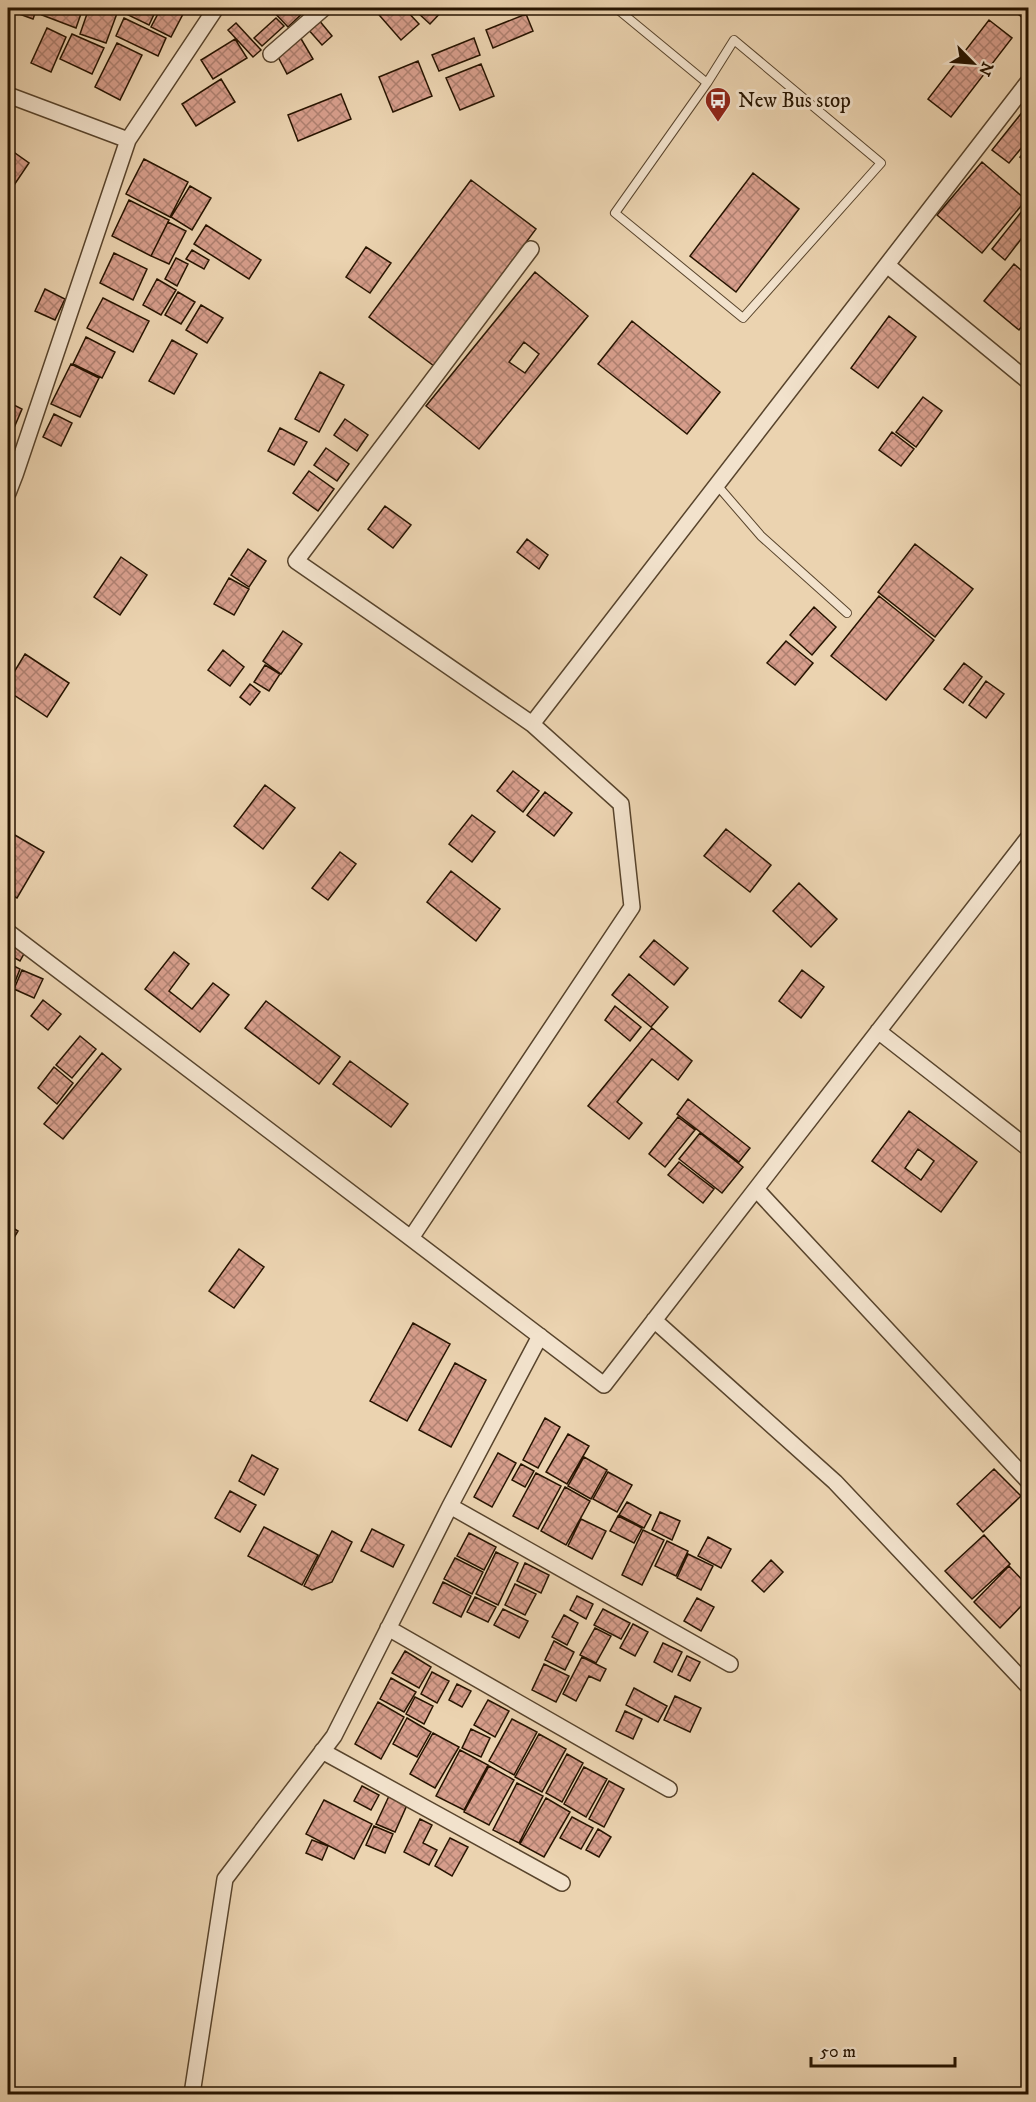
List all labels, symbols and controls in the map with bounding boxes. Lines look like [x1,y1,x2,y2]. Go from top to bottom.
north arrow [943,33,1003,93]
text: N [974,59,998,79]
bus stop icon: New Bus stop [703,85,733,123]
place label: New Bus stop [738,88,851,114]
scale bar [811,2030,955,2068]
text: 50 m [820,2041,856,2063]

